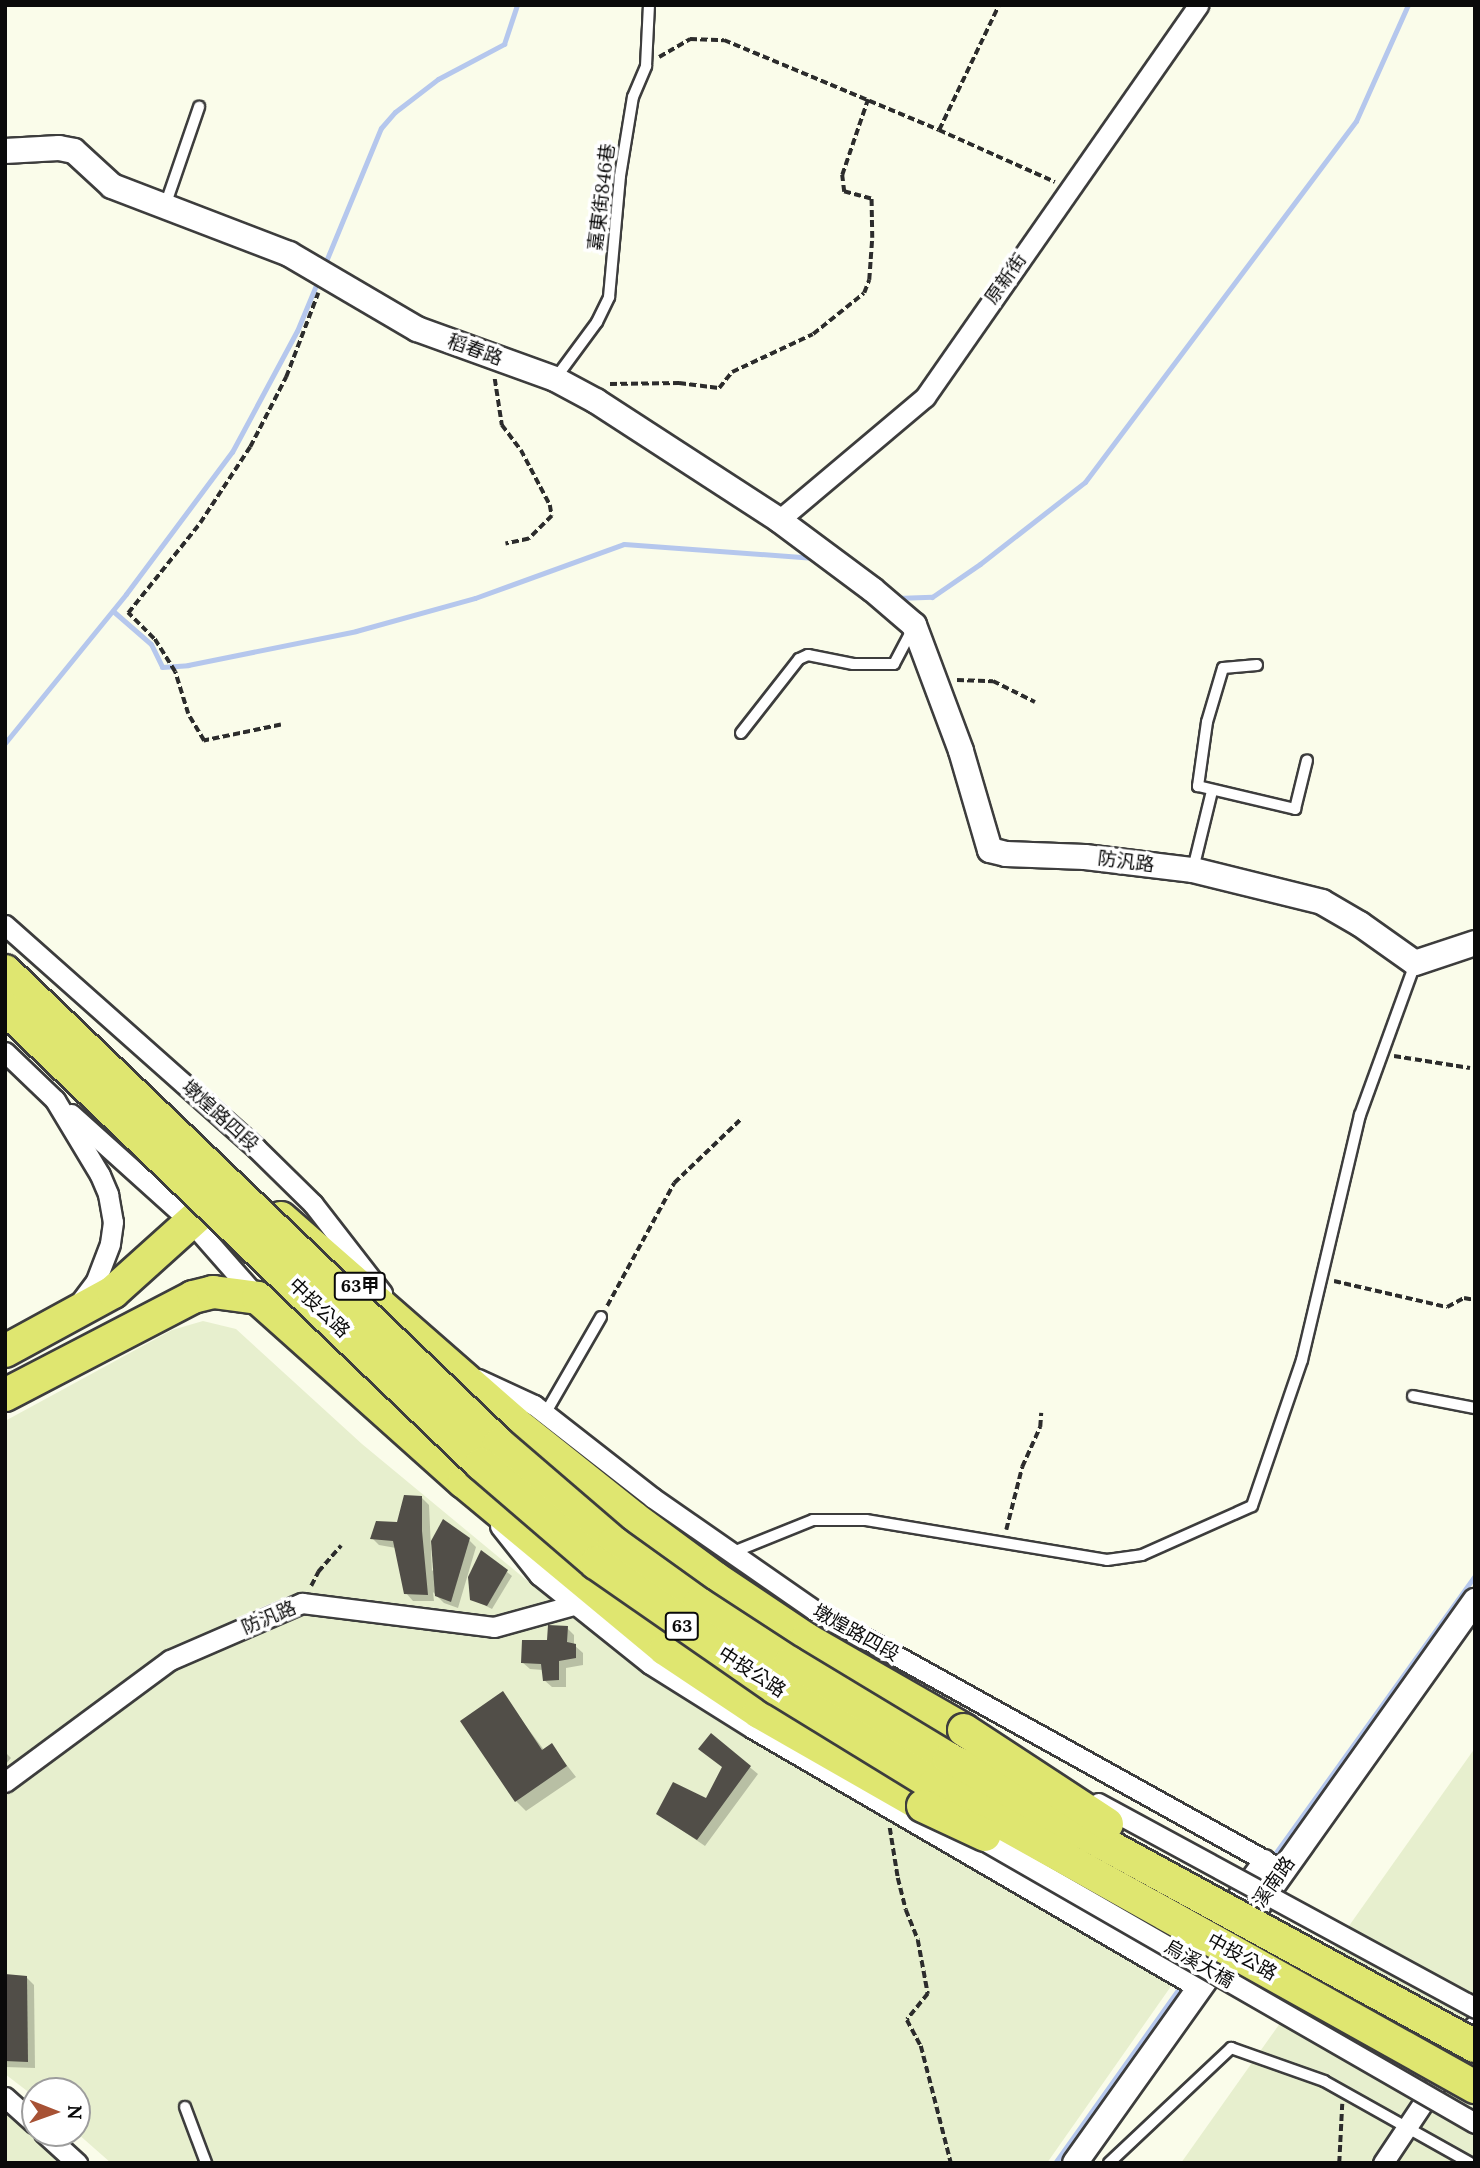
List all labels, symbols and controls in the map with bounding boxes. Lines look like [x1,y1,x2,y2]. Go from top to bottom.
street label: 嘉東街846巷 [584,142,620,252]
street label: 原新街 [980,249,1032,309]
street label: 稻春路 [444,330,506,370]
street label: 防汎路 [1096,847,1156,877]
street label: 墩煌路四段 [177,1076,263,1156]
road number: 63甲 [334,1272,386,1301]
street label: 中投公路 [284,1273,354,1343]
street label: 防汎路 [238,1596,300,1640]
street label: 墩煌路四段 [809,1600,903,1666]
road number: 63 [664,1611,700,1640]
street label: 中投公路 [714,1642,790,1702]
street label: 溪南路 [1248,1852,1300,1912]
street label: 中投公路 [1203,1929,1281,1985]
street label: 烏溪大橋 [1160,1935,1238,1993]
north arrow [21,2077,91,2147]
text: N [63,2105,87,2120]

